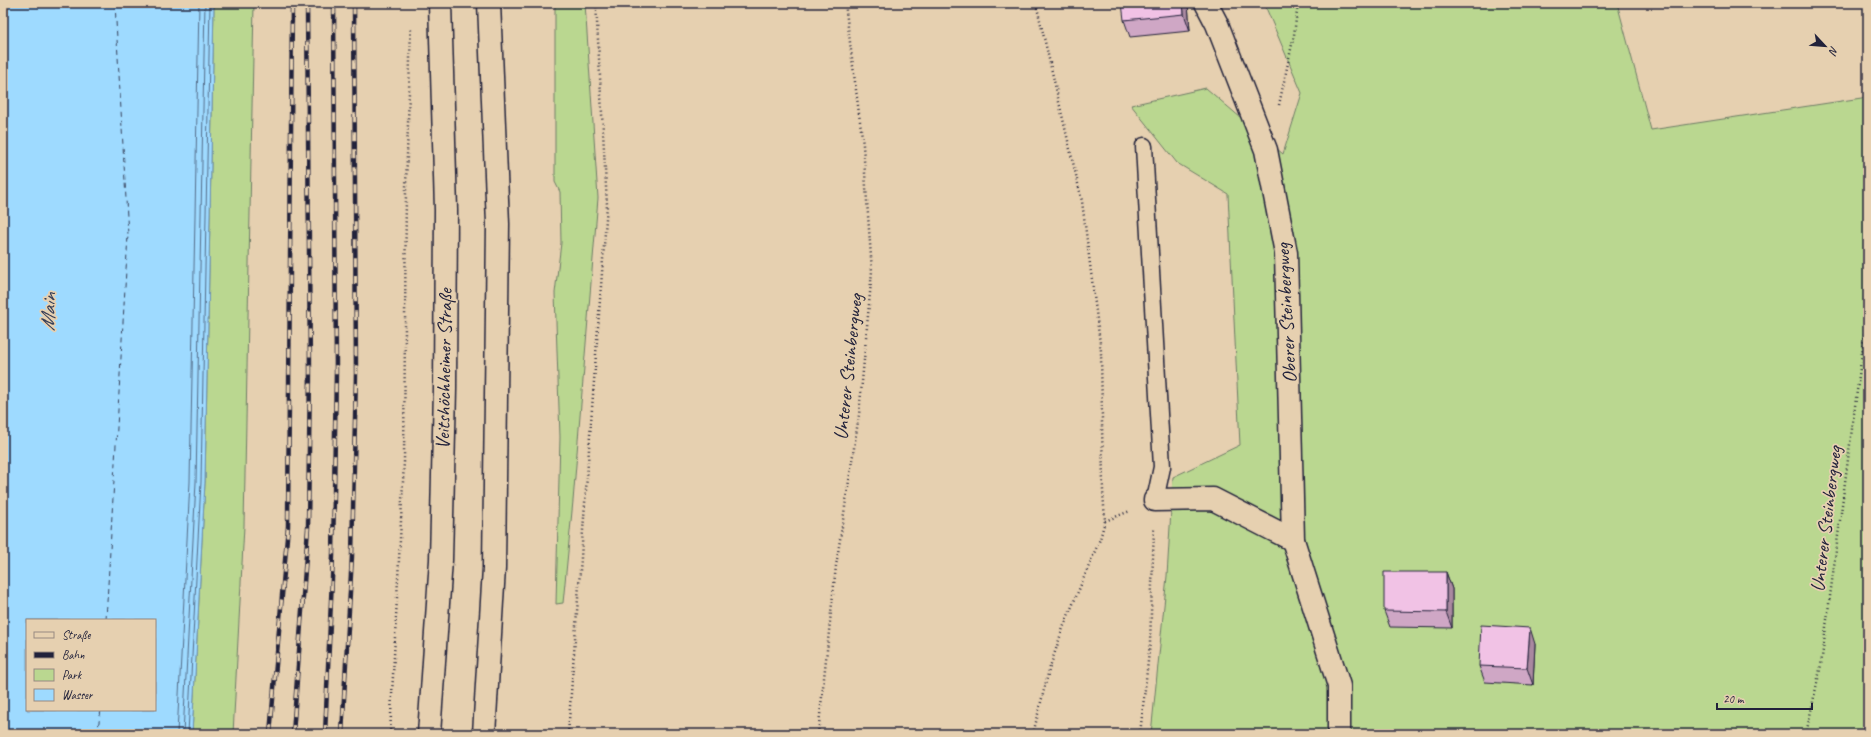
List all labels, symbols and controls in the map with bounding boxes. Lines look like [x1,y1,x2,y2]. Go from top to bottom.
north arrow [1805,26,1845,66]
text: N [1825,44,1842,58]
street label: Oberer Steinbergweg [1270,241,1302,384]
street label: Veitshöchheimer Straße [430,287,458,450]
water label: Main [34,291,62,331]
street label: Unterer Steinbergweg [828,291,868,441]
street label: Unterer Steinbergweg [1805,443,1848,593]
legend [26,619,156,711]
text: Straße [62,627,91,643]
text: Bahn [62,647,85,663]
text: Park [62,667,83,683]
scale bar [1717,685,1812,711]
text: Wasser [62,687,94,703]
text: 20 m [1723,691,1745,707]

